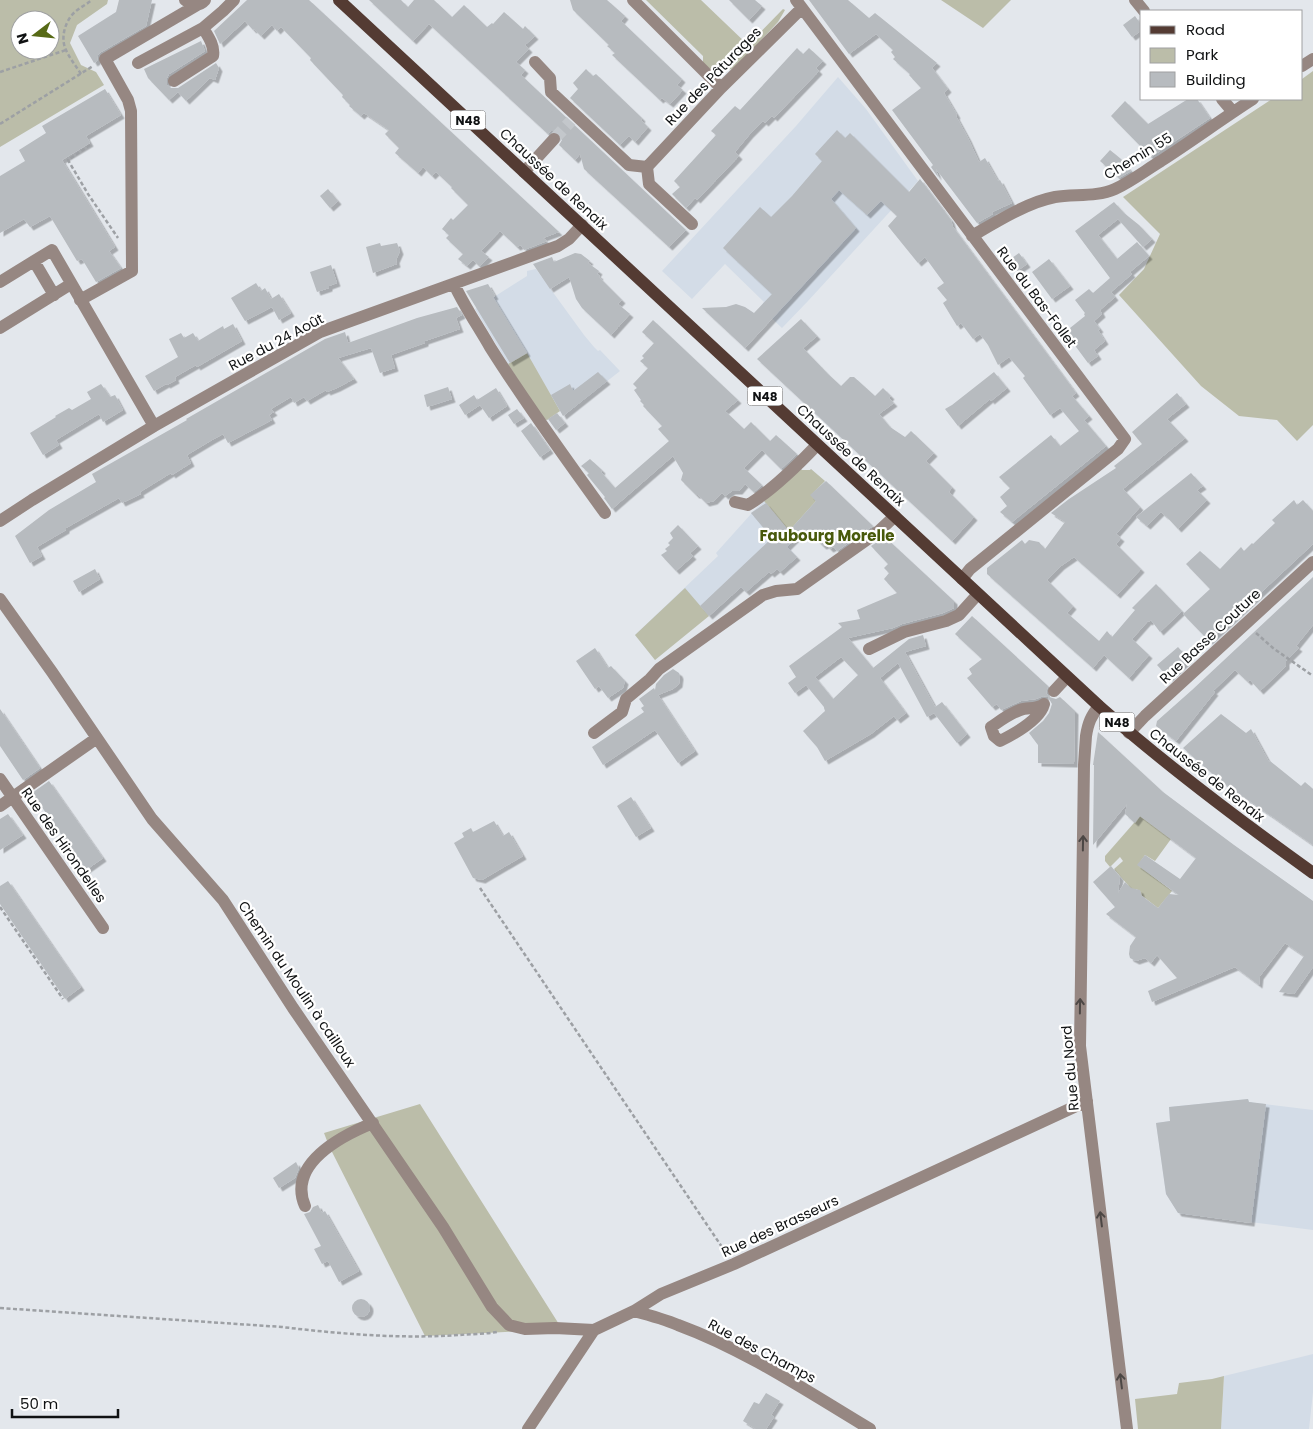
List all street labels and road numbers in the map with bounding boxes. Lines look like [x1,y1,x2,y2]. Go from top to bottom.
street label: Rue des Pâturages [660,22,766,130]
road number: N48 [450,110,486,130]
street label: Chaussée de Renaix [495,123,613,235]
street label: Chemin 55 [1100,128,1176,184]
street label: Rue du Bas-Follet [992,242,1082,352]
street label: Rue du 24 Août [225,308,327,376]
road number: N48 [748,386,782,406]
street label: Chaussée de Renaix [792,399,910,511]
street label: Rue Basse Couture [1155,584,1265,688]
road number: N48 [1100,712,1134,732]
street label: Chaussée de Renaix [1145,724,1269,827]
street label: Rue des Hirondelles [17,783,111,907]
street label: Chemin du Moulin à cailloux [234,897,360,1071]
street label: Rue du Nord [1056,1025,1084,1111]
street label: Rue des Brasseurs [718,1190,842,1262]
street label: Rue des Champs [705,1314,819,1388]

